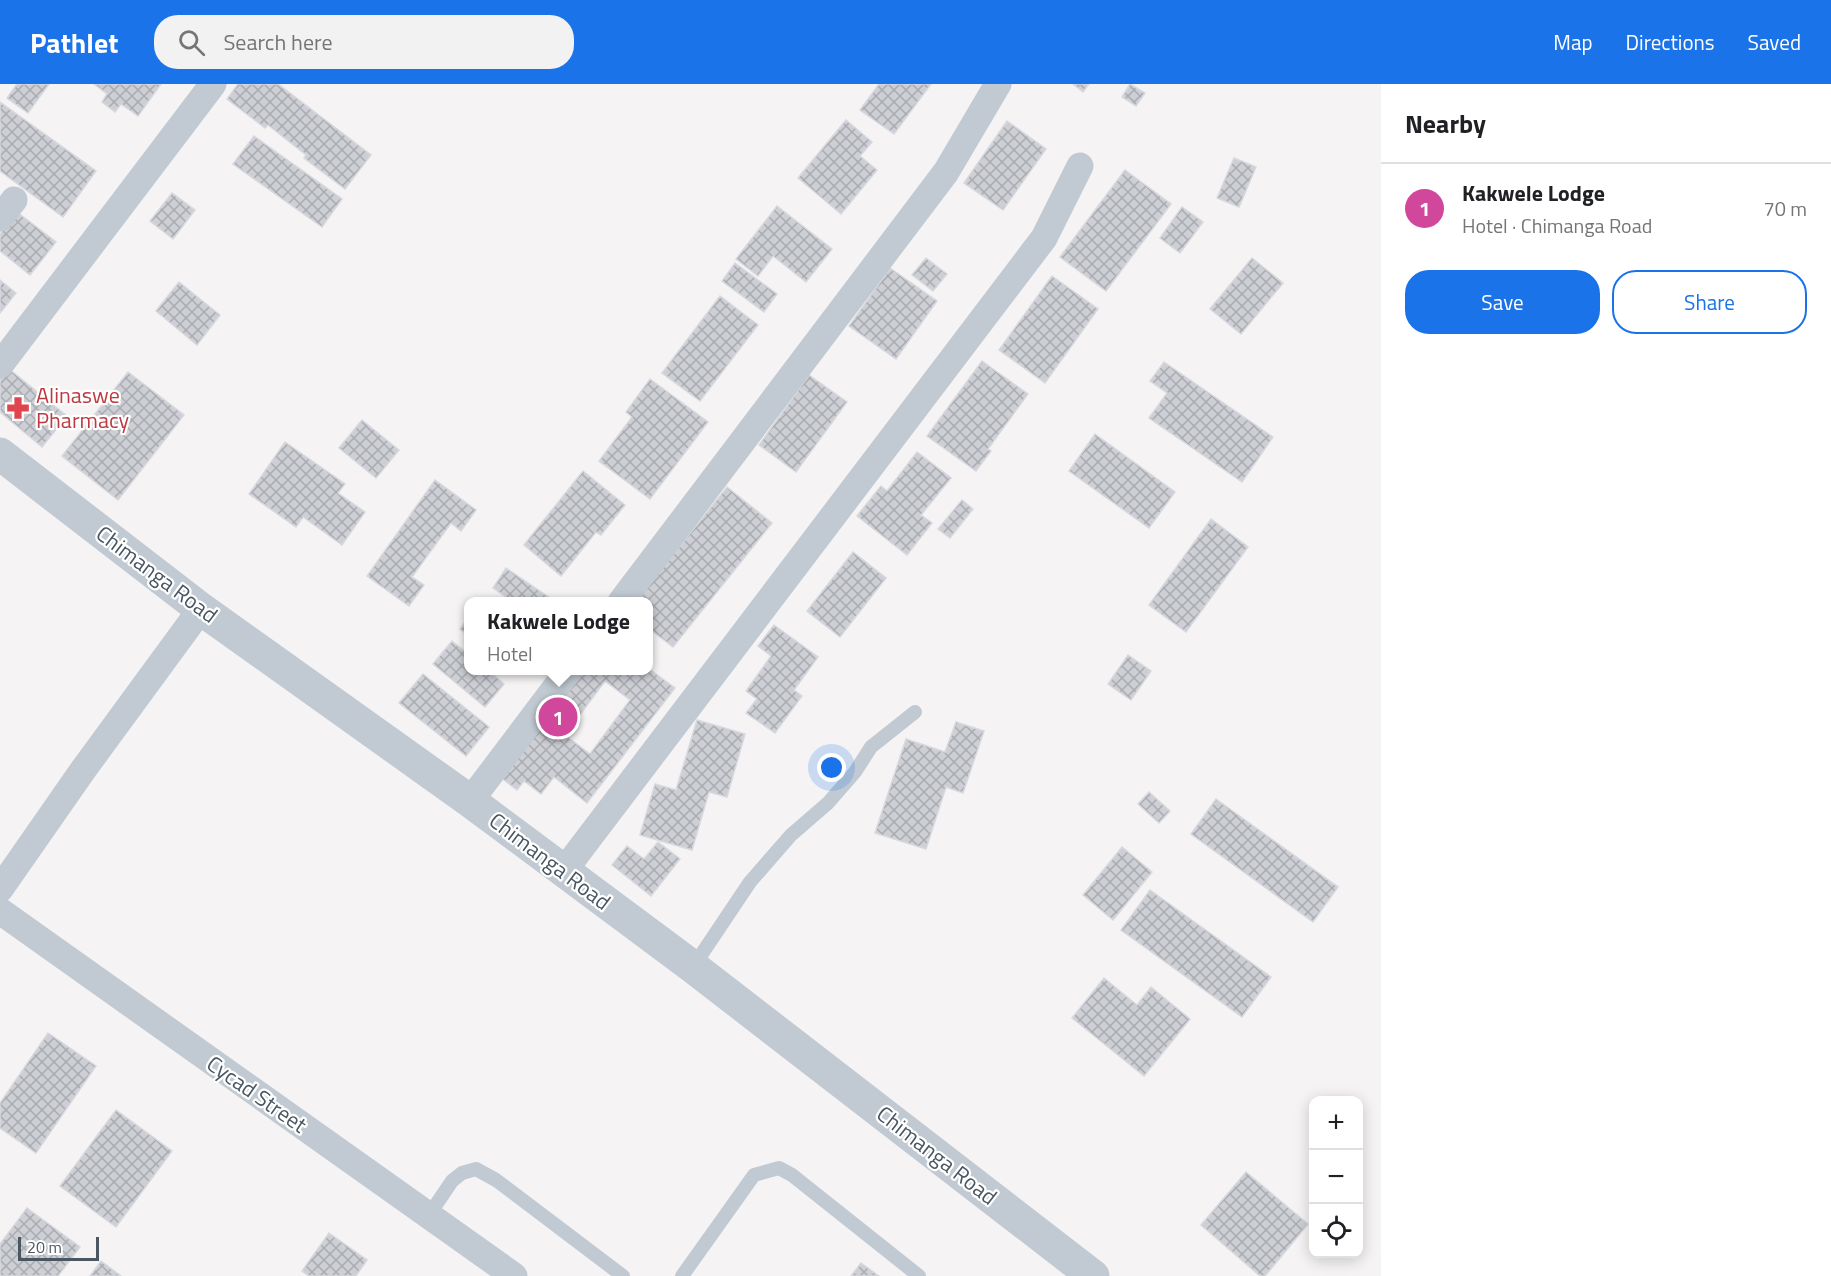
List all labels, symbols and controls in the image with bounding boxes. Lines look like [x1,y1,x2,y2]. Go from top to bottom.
search box [154,15,574,69]
text: Pathlet [30,21,118,64]
text: Search here [223,25,333,59]
icon: search [175,26,208,59]
text: Map [1553,26,1593,58]
text: Directions [1626,26,1715,58]
text: Saved [1748,26,1801,58]
text: Nearby [1405,104,1486,143]
text: Kakwele Lodge [1462,176,1605,210]
text: 1 [1419,193,1430,224]
text: 70 m [1763,193,1807,224]
text: Hotel · Chimanga Road [1462,210,1652,241]
button: Save [1405,270,1600,334]
button: Share [1612,270,1807,334]
place label: Alinaswe Pharmacy [36,378,130,437]
pharmacy icon: Alinaswe Pharmacy [5,395,31,421]
street label: Chimanga Road [89,517,225,631]
popup [464,597,653,675]
text: Kakwele Lodge [487,604,630,638]
text: Hotel [487,638,533,669]
pin: 1 [538,694,578,740]
your location [817,753,846,782]
street label: Chimanga Road [482,804,618,918]
street label: Cycad Street [200,1047,314,1141]
map controls [1309,1096,1363,1258]
button: + [1309,1096,1363,1150]
street label: Chimanga Road [870,1097,1004,1213]
button: − [1309,1150,1363,1204]
button: locate [1309,1204,1363,1258]
scale bar [18,1234,99,1262]
text: 20 m [27,1235,62,1259]

